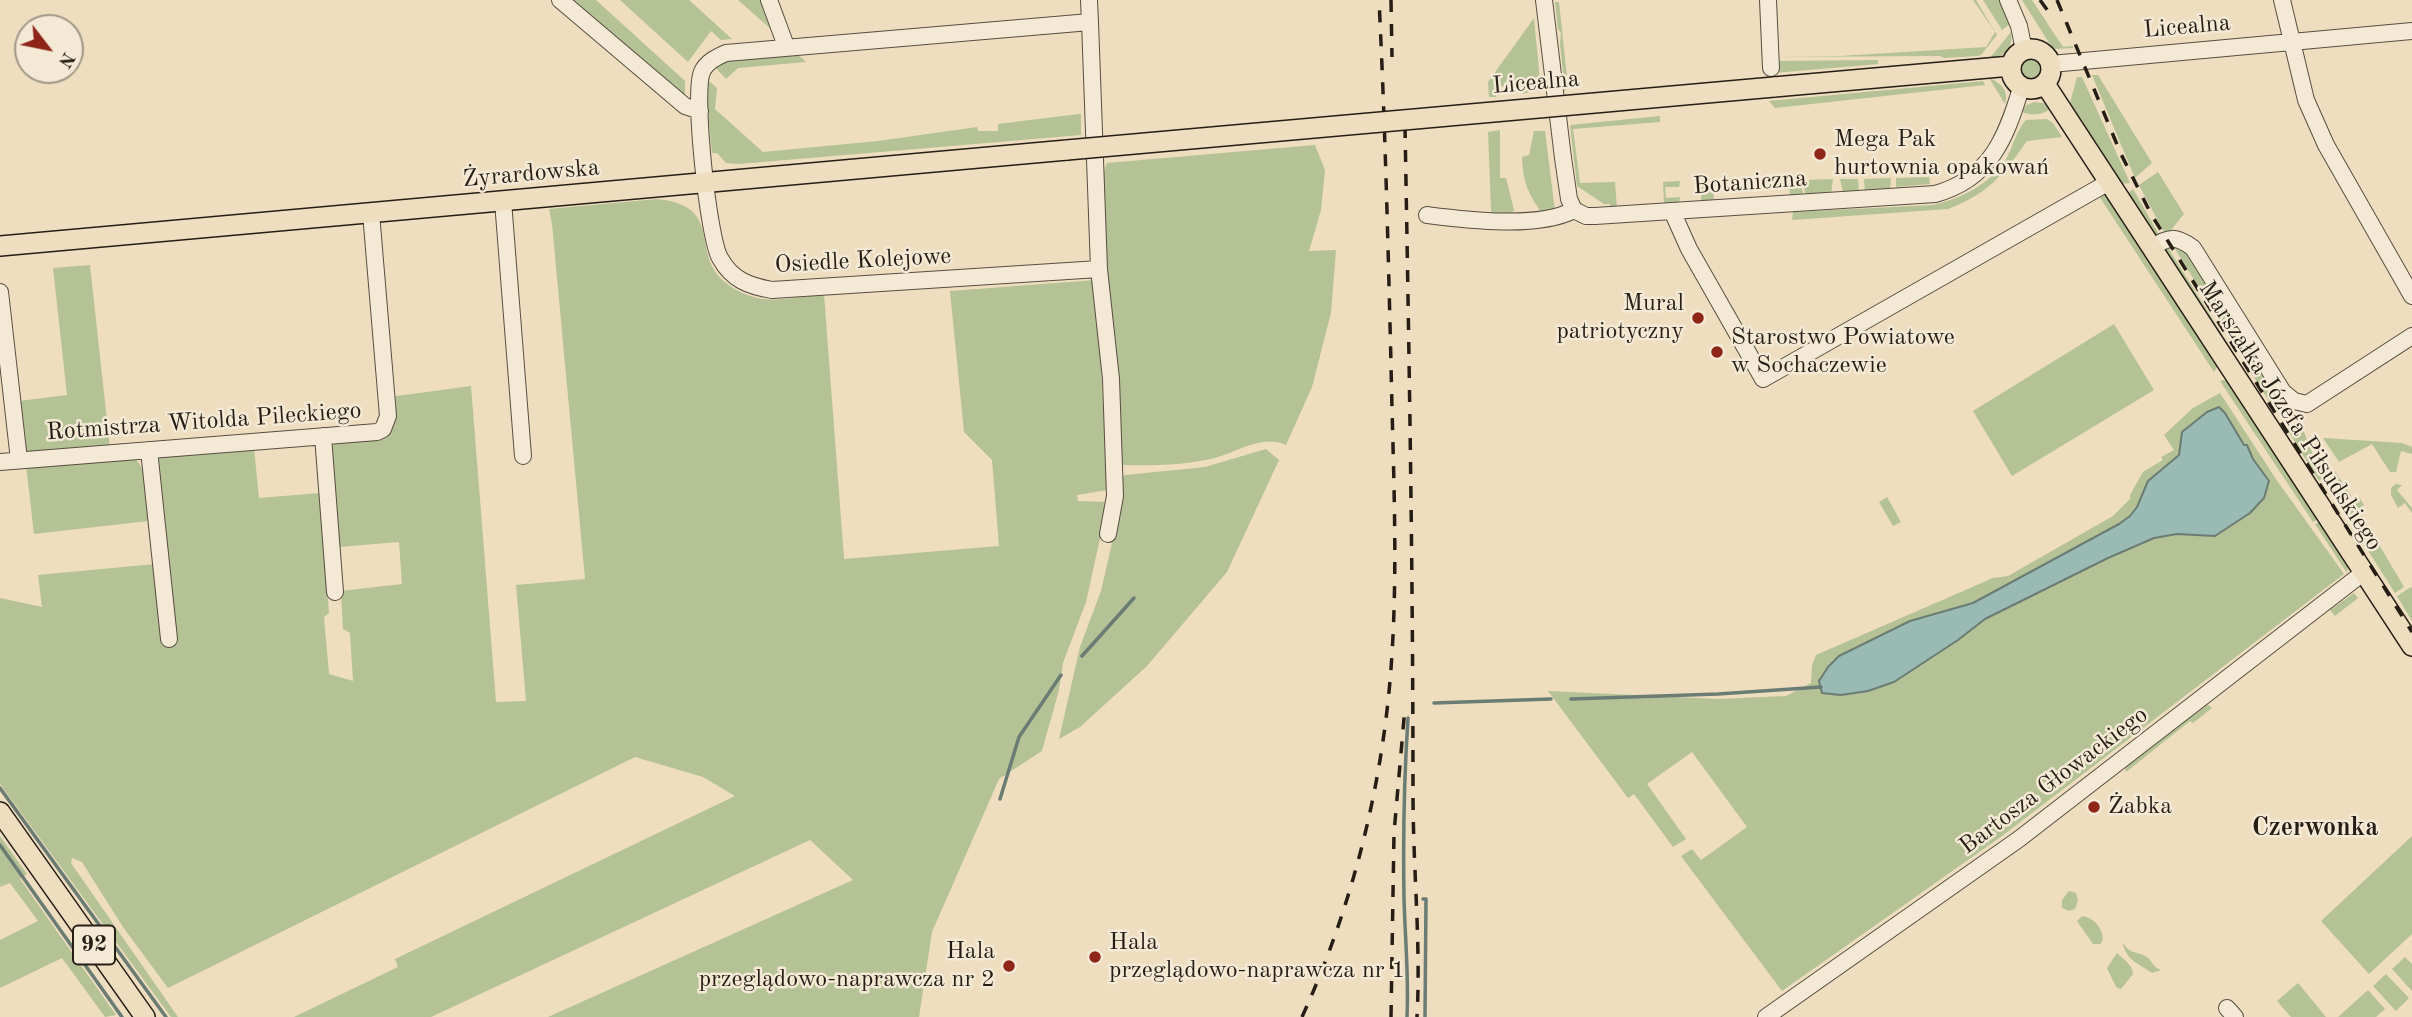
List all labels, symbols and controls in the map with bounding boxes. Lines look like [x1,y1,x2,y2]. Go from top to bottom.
street label: Licealna [2142,9,2232,45]
north arrow [14,14,84,84]
text: N [54,48,77,71]
street label: Licealna [1491,65,1581,101]
place label: Mega Pak hurtownia opakowań [1834,126,2049,182]
marker: Mega Pak hurtownia opakowań [1812,146,1828,162]
street label: Żyrardowska [461,154,601,194]
street label: Botaniczna [1692,165,1808,201]
street label: Osiedle Kolejowe [774,242,952,280]
street label: Marszałka Józefa Piłsudskiego [2192,276,2388,556]
place label: Mural patriotyczny [1556,290,1684,346]
marker: Mural patriotyczny [1690,310,1706,326]
place label: Starostwo Powiatowe w Sochaczewie [1731,324,1955,380]
marker: Starostwo Powiatowe w Sochaczewie [1709,344,1725,360]
street label: Rotmistrza Witolda Pileckiego [46,397,362,447]
street label: Bartosza Głowackiego [1954,701,2154,861]
place label: Żabka [2108,793,2172,821]
marker: Żabka [2086,799,2102,815]
district label: Czerwonka [2252,812,2378,844]
road number: 92 [73,926,115,964]
place label: Hala przeglądowo-naprawcza nr 1 [1109,929,1405,985]
place label: Hala przeglądowo-naprawcza nr 2 [699,938,995,994]
marker: Hala przeglądowo-naprawcza nr 1 [1087,949,1103,965]
marker: Hala przeglądowo-naprawcza nr 2 [1001,958,1017,974]

